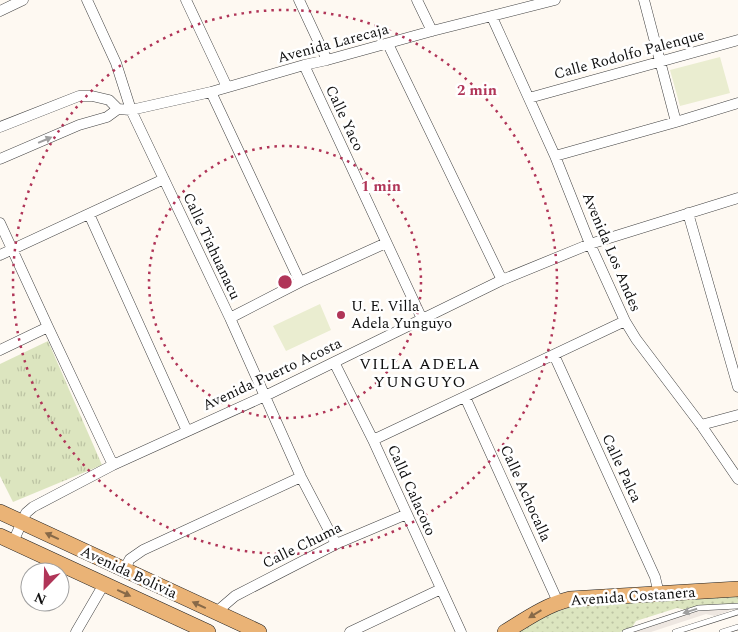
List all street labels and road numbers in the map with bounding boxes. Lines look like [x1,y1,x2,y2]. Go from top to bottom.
street label: Avenida Larecaja [275,17,392,69]
street label: Calle Rodolfo Palenque [551,23,707,86]
street label: Calle Yaco [319,81,370,155]
street label: Calle Tiahuanacu [177,189,247,304]
street label: Avenida Los Andes [576,189,647,316]
street label: Avenida Puerto Acosta [199,332,346,417]
street label: Calle Palca [596,430,648,507]
street label: Calld Calacoto [381,441,442,540]
street label: Calle Achocalla [494,441,557,546]
street label: Calle Chuma [258,516,347,575]
street label: Avenida Bolivia [77,540,182,605]
street label: Avenida Costanera [570,581,697,612]

